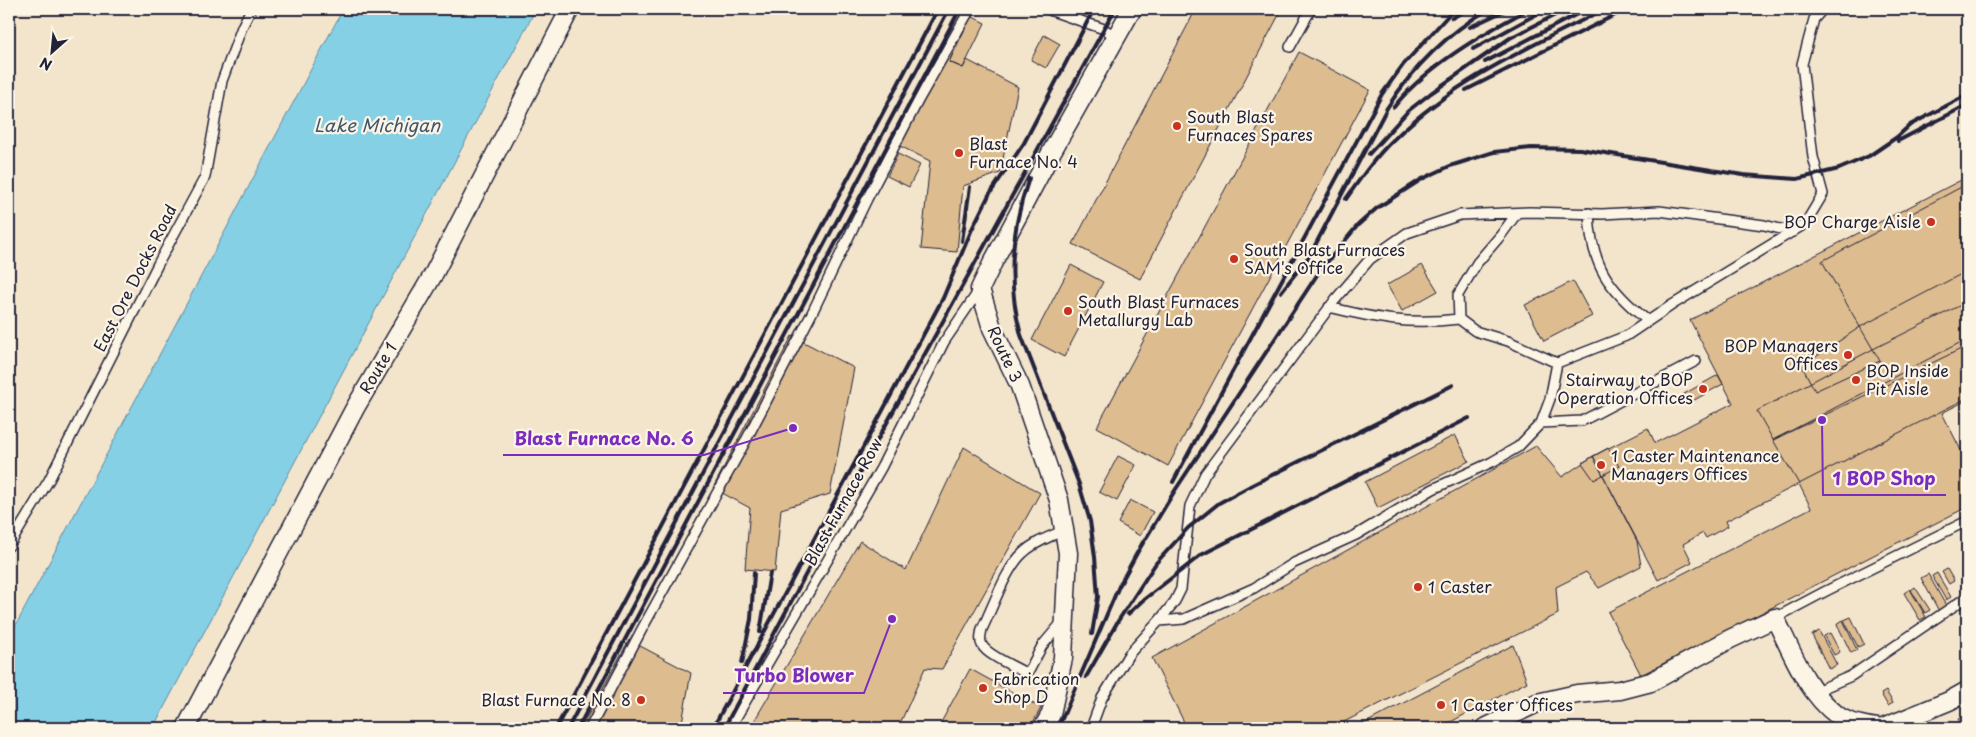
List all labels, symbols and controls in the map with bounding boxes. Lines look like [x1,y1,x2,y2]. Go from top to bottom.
north arrow [28,28,78,78]
text: N [36,52,56,76]
place label: South Blast Furnaces Spares [1187,104,1313,146]
water label: Lake Michigan [314,111,441,138]
marker: South Blast Furnaces Spares [1171,120,1183,132]
place label: Blast Furnace No. 4 [969,131,1078,173]
marker: Blast Furnace No. 4 [953,147,965,159]
street label: East Ore Docks Road [87,200,182,355]
place label: BOP Charge Aisle [1784,209,1921,233]
marker: BOP Charge Aisle [1925,216,1937,228]
place label: South Blast Furnaces SAM's Office [1244,237,1405,279]
marker: South Blast Furnaces SAM's Office [1228,253,1240,265]
place label: South Blast Furnaces Metallurgy Lab [1078,289,1239,331]
marker: South Blast Furnaces Metallurgy Lab [1062,305,1074,317]
street label: Route 3 [982,322,1029,386]
place label: BOP Managers Offices [1724,333,1838,375]
street label: Route 1 [352,337,402,398]
marker: BOP Managers Offices [1842,349,1854,361]
place label: BOP Inside Pit Aisle [1866,358,1949,400]
place label: Stairway to BOP Operation Offices [1557,367,1693,409]
marker: BOP Inside Pit Aisle [1850,374,1862,386]
marker: Stairway to BOP Operation Offices [1697,383,1709,395]
callout: Blast Furnace No. 6 [503,422,704,455]
text: Blast Furnace No. 6 [514,424,694,451]
street label: Blast Furnace Row [797,433,887,570]
place label: 1 Caster Maintenance Managers Offices [1611,443,1780,485]
marker: 1 Caster Maintenance Managers Offices [1595,459,1607,471]
callout: 1 BOP Shop [1823,462,1946,495]
text: 1 BOP Shop [1832,464,1936,491]
place label: 1 Caster [1428,574,1492,598]
marker: 1 Caster [1412,581,1424,593]
callout: Turbo Blower [723,660,864,693]
text: Turbo Blower [734,661,855,688]
place label: Fabrication Shop D [993,666,1079,708]
marker: Fabrication Shop D [977,682,989,694]
place label: Blast Furnace No. 8 [481,687,631,711]
place label: 1 Caster Offices [1451,692,1573,716]
marker: Blast Furnace No. 8 [635,694,647,706]
marker: 1 Caster Offices [1435,699,1447,711]

